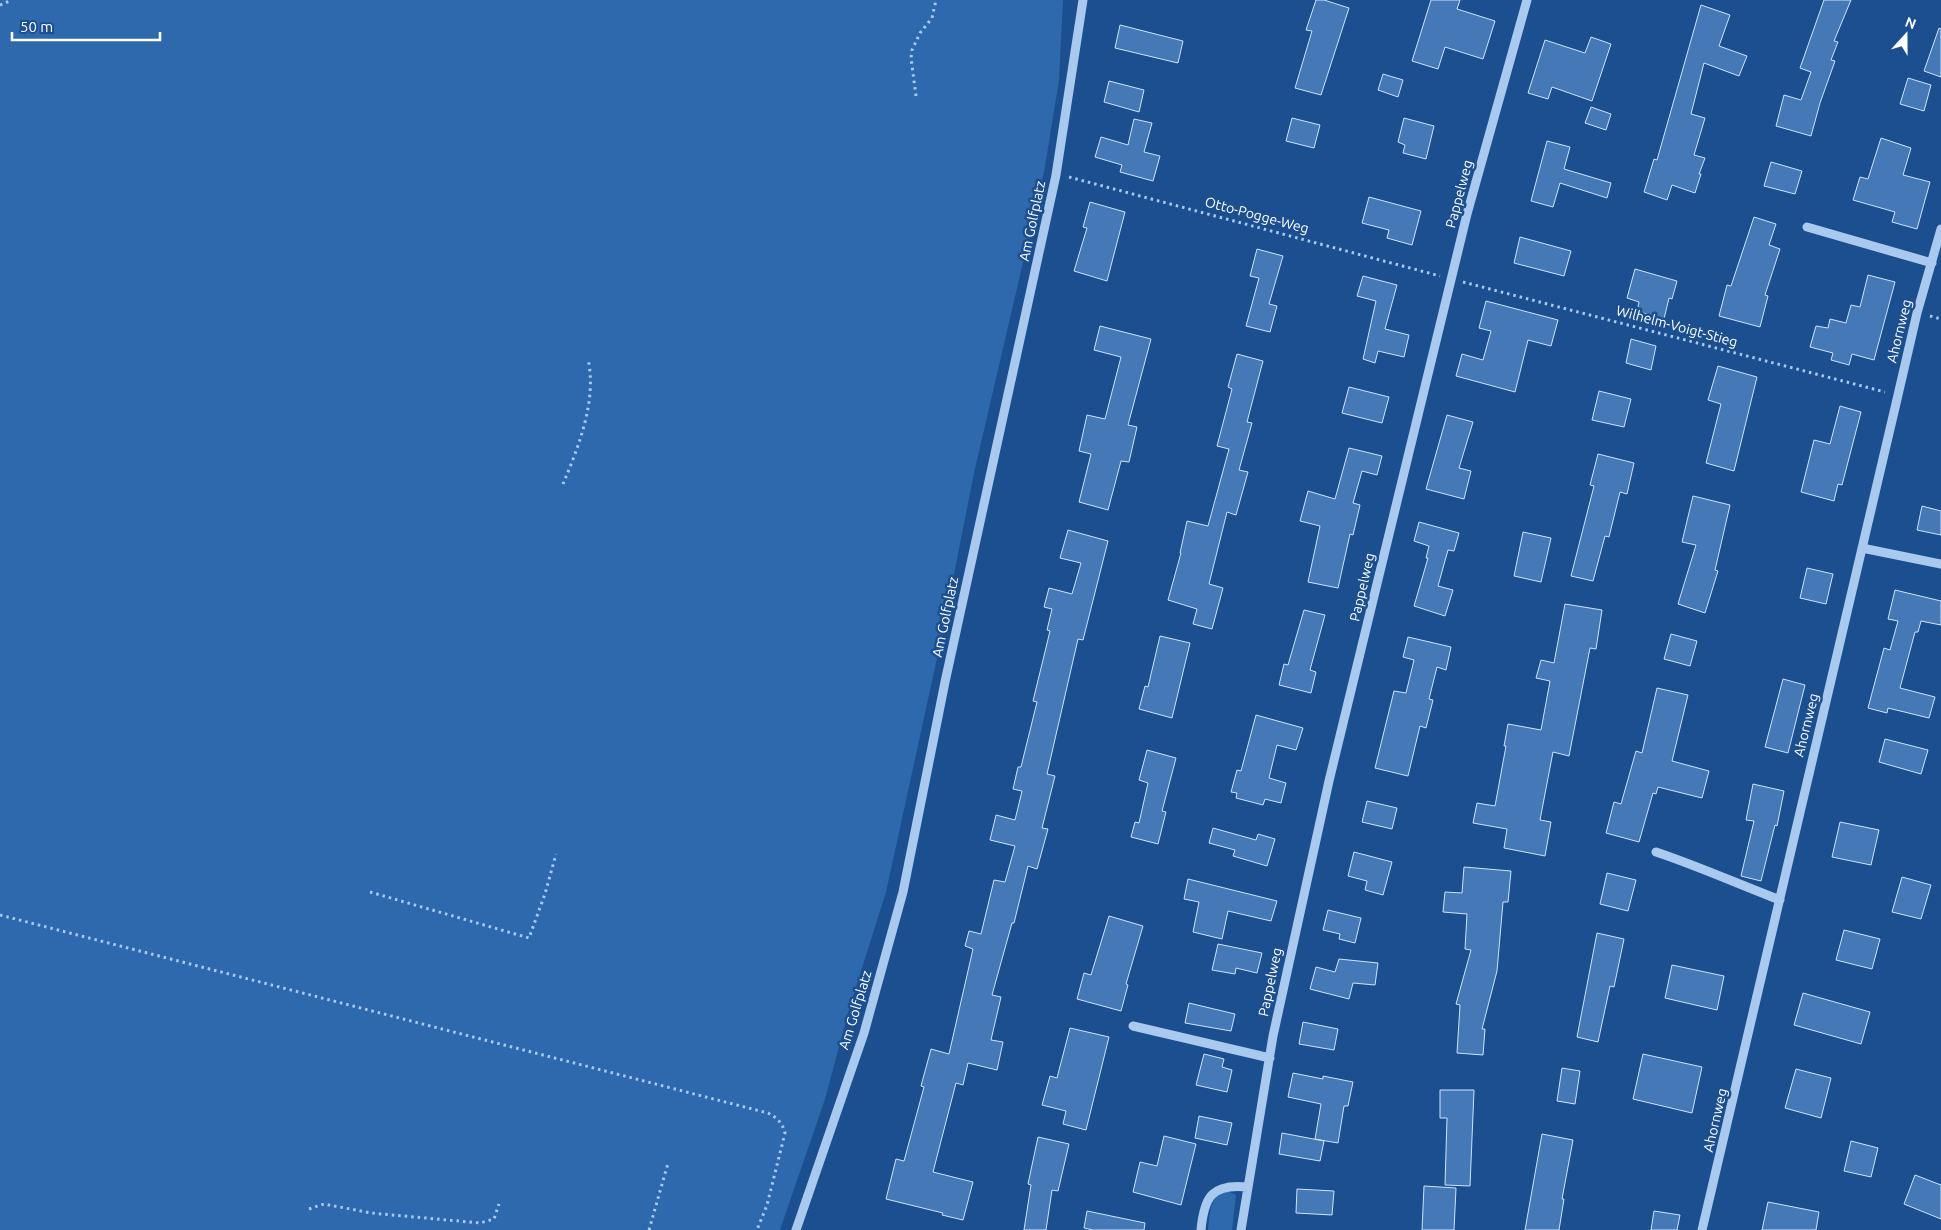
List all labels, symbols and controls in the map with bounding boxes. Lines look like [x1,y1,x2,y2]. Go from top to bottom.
scale bar [12,10,160,42]
north arrow [1881,10,1931,60]
text: N [1903,14,1918,32]
text: 50 m [20,18,53,35]
street label: Pappelweg [1442,158,1476,230]
street label: Am Golfplatz [1016,179,1048,263]
street label: Otto-Pogge-Weg [1203,193,1311,237]
street label: Ahornweg [1883,297,1915,365]
street label: Wilhelm-Voigt-Stieg [1615,302,1739,350]
street label: Pappelweg [1346,551,1378,623]
street label: Am Golfplatz [929,575,961,659]
street label: Ahornweg [1790,691,1822,759]
street label: Pappelweg [1255,946,1285,1018]
street label: Am Golfplatz [835,969,875,1051]
street label: Ahornweg [1700,1086,1730,1154]

